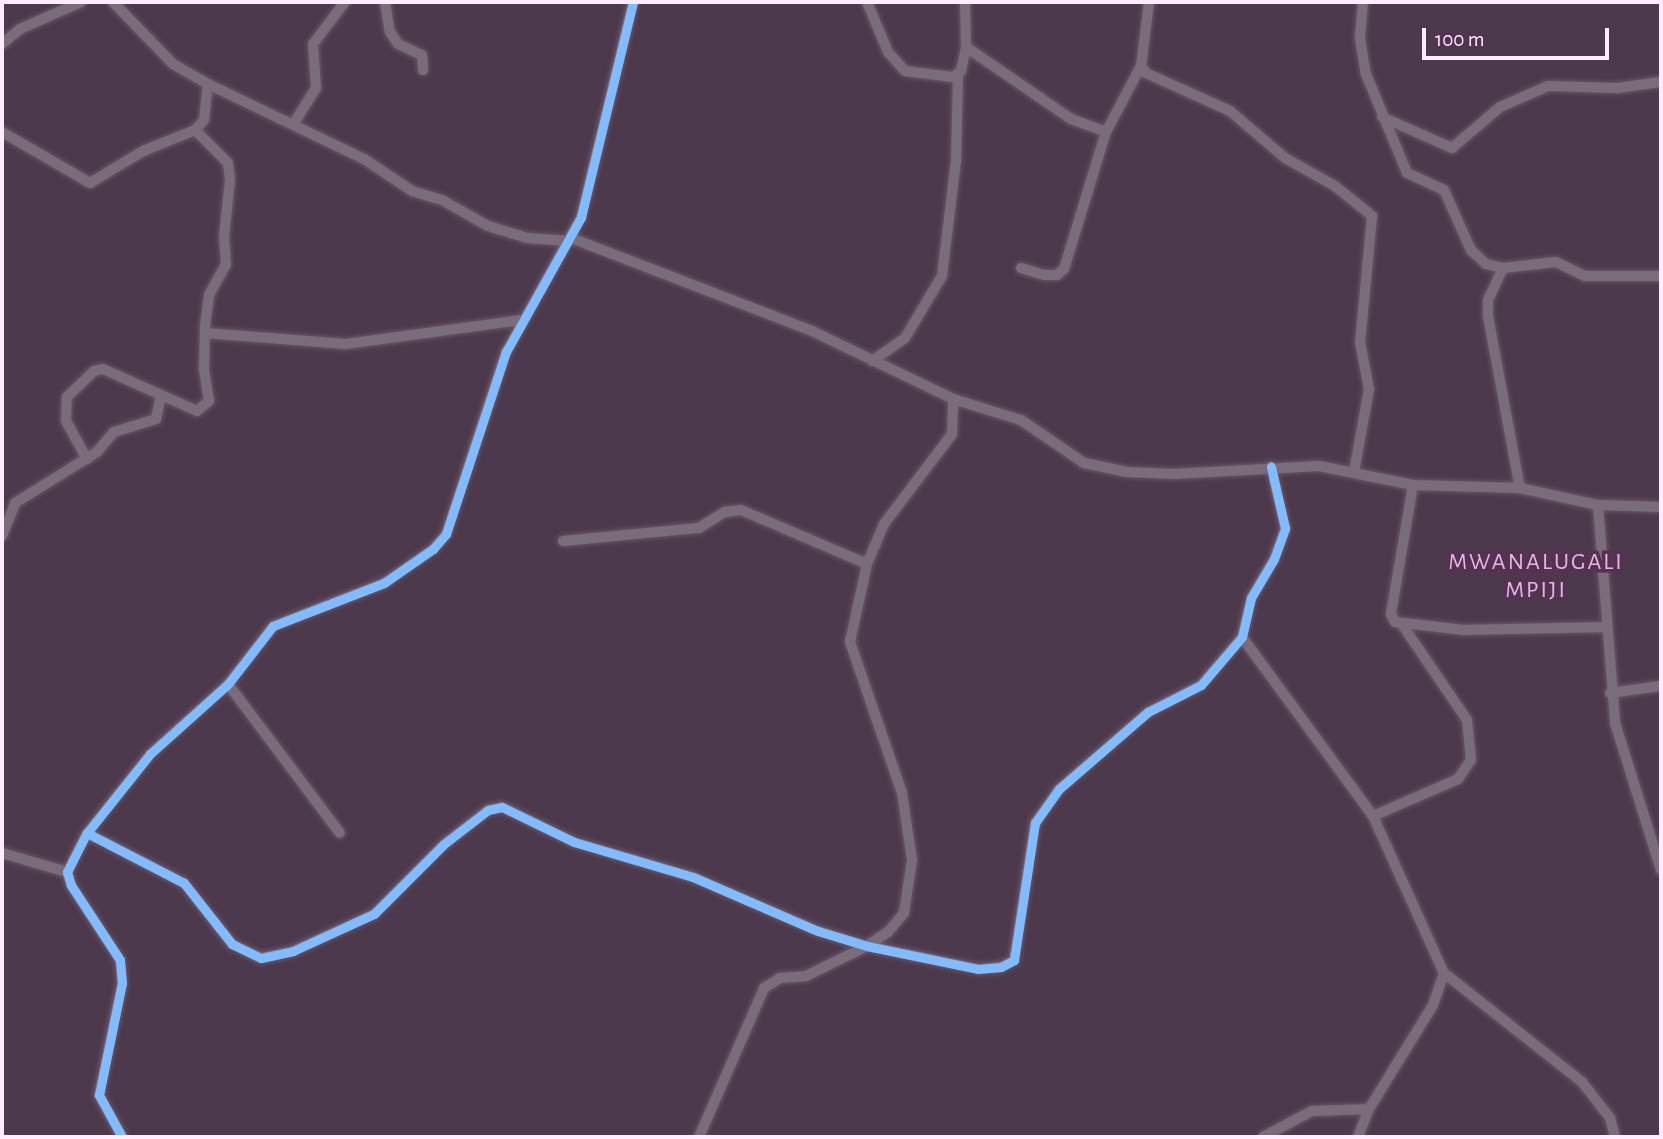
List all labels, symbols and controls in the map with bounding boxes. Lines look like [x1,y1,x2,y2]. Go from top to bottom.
scale bar [1425,14,1612,58]
text: 100 m [1435,29,1485,50]
district label: MWANALUGALI MPIJI [1450,549,1622,605]

